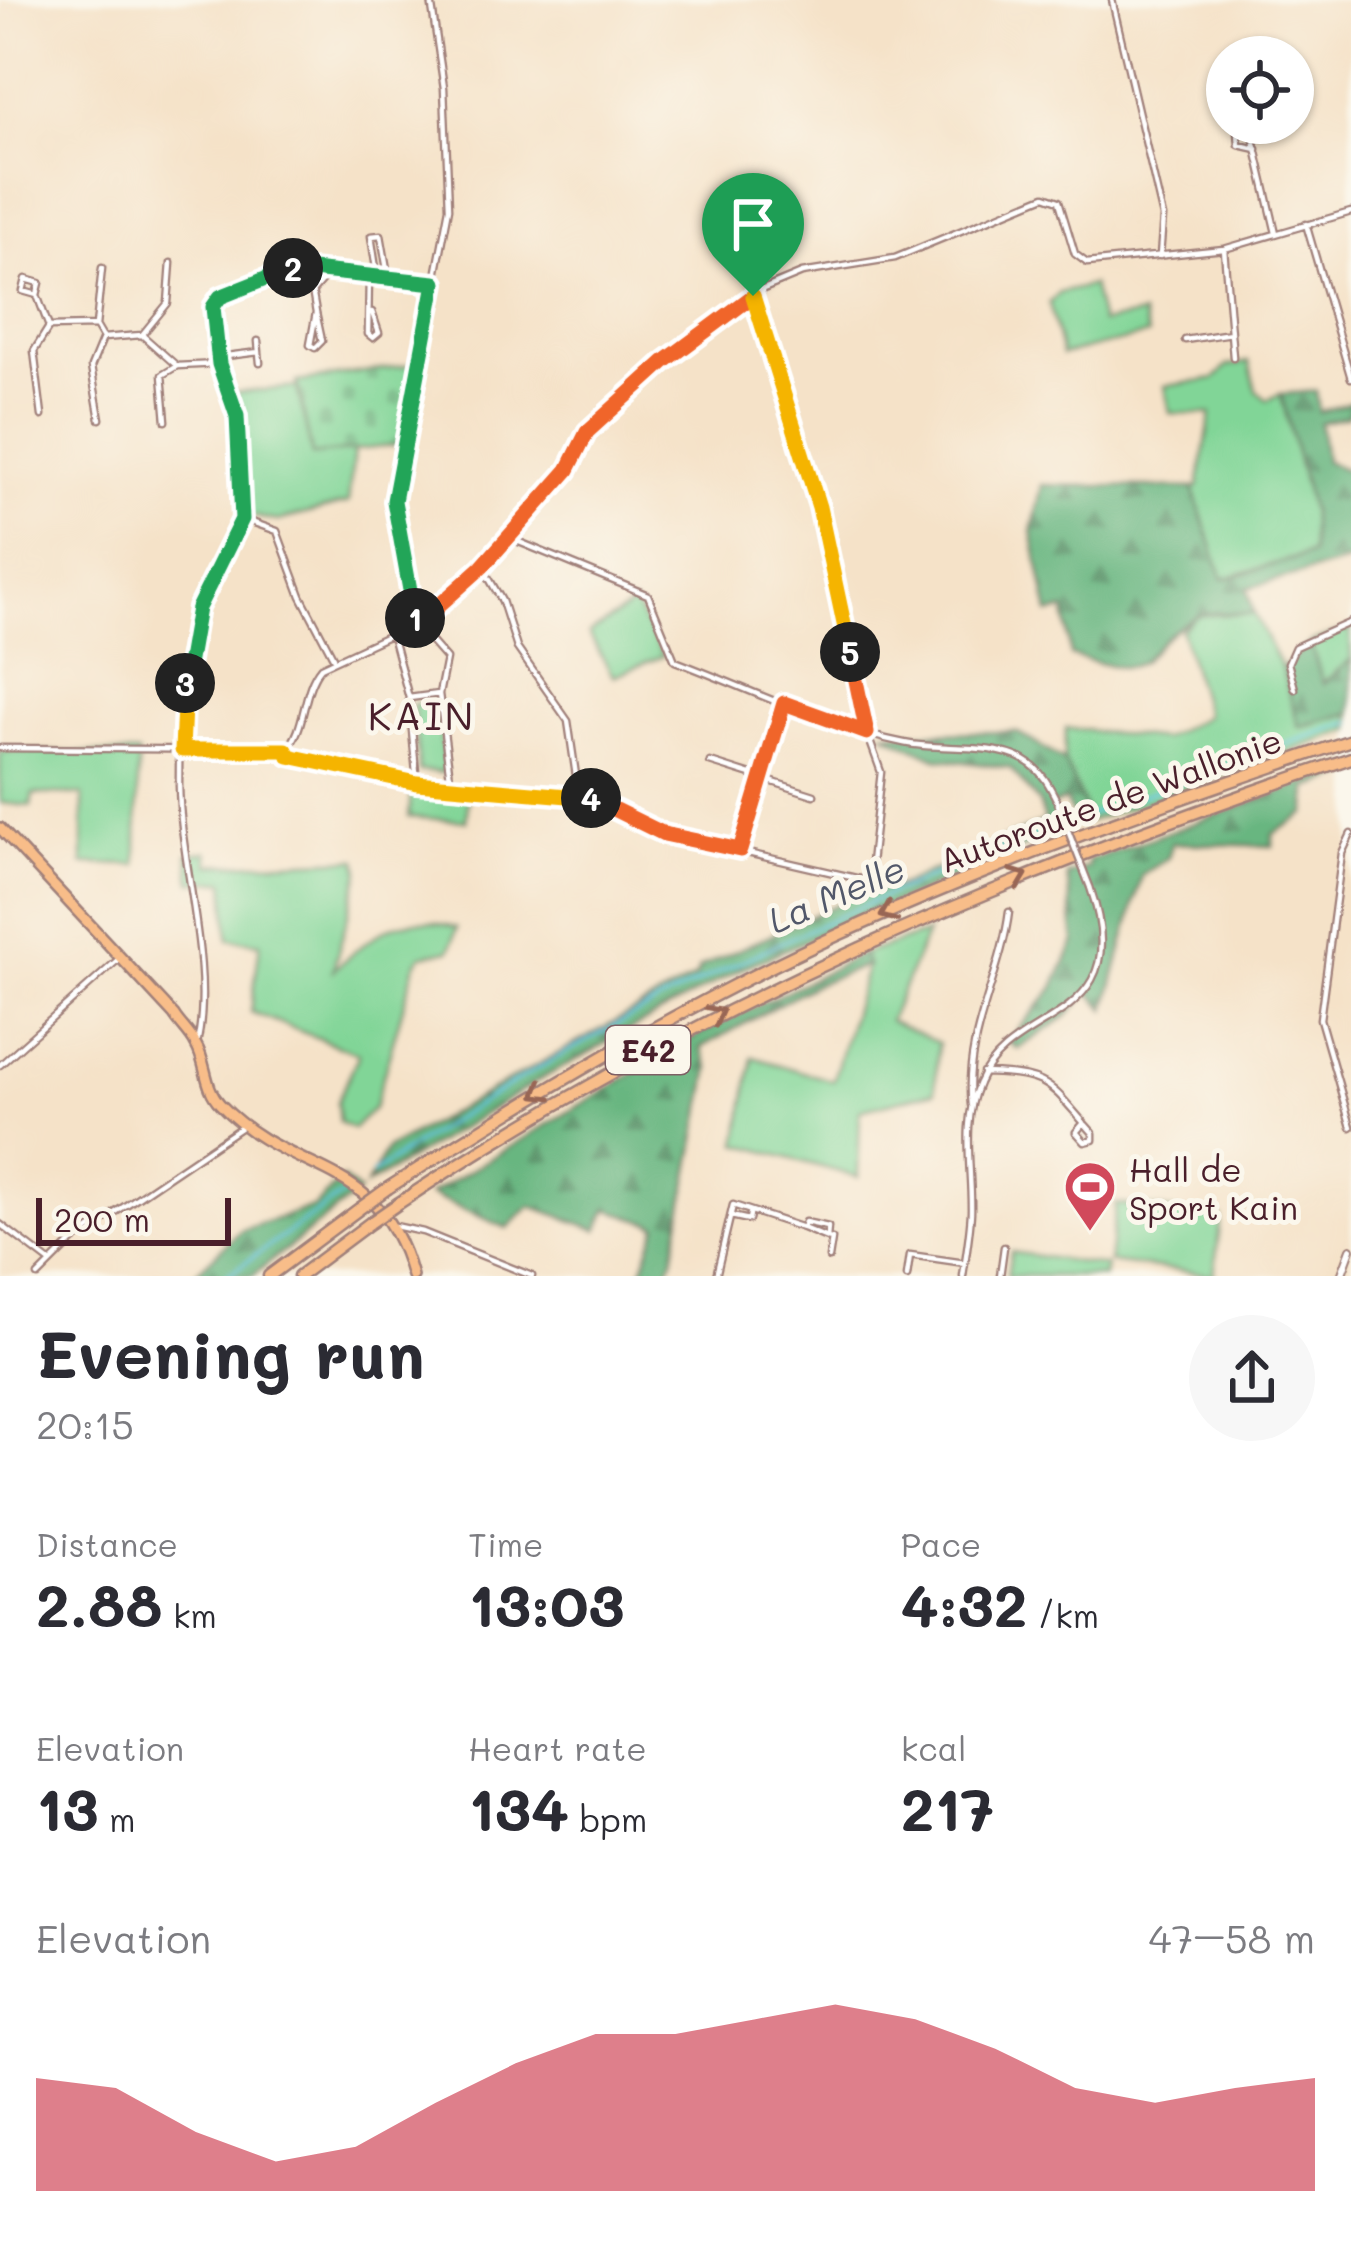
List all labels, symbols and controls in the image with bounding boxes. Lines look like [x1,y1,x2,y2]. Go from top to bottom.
map controls [1206,36,1314,144]
button: locate [1206,36,1314,144]
pin [702,173,804,296]
icon: arrive [720,191,786,257]
pin: 2 [263,238,323,298]
text: 2 [284,246,302,289]
pin: 1 [385,588,445,648]
text: 1 [408,596,422,639]
pin: 5 [820,622,880,682]
text: 5 [840,630,860,673]
pin: 3 [155,653,215,713]
text: 3 [175,661,195,704]
district label: KAIN [368,689,476,740]
street label: Autoroute de Wallonie [933,717,1287,881]
pin: 4 [561,768,621,828]
text: 4 [581,776,601,819]
water label: La Melle [760,843,912,943]
one-way arrow [1007,867,1028,892]
one-way arrow [878,899,900,923]
one-way arrow [703,1005,724,1028]
road number: E42 [606,1026,690,1074]
one-way arrow [532,1078,554,1100]
place label: Hall de Sport Kain [1129,1147,1298,1228]
sports icon: Hall de Sport Kain [1062,1159,1118,1233]
scale bar [36,1192,231,1245]
text: 200 m [54,1197,150,1240]
text: Evening run [36,1310,425,1396]
button: share [1189,1315,1315,1441]
text: 20:15 [36,1398,134,1449]
text: Distance [36,1522,178,1565]
text: Time [468,1522,544,1565]
text: Pace [901,1522,981,1565]
text: 2.88 [36,1565,162,1643]
text: 13:03 [468,1565,625,1643]
text: 4:32 [901,1565,1027,1643]
text: km [162,1593,217,1636]
text: /km [1027,1593,1099,1636]
text: Elevation [36,1726,184,1769]
text: Heart rate [468,1726,647,1769]
text: kcal [901,1726,966,1769]
text: 13 [36,1769,99,1847]
text: 134 [468,1769,569,1847]
text: 217 [901,1769,994,1847]
text: m [99,1797,135,1840]
text: bpm [569,1797,647,1840]
text: Elevation [36,1912,211,1963]
text: 47–58 m [1149,1912,1315,1963]

